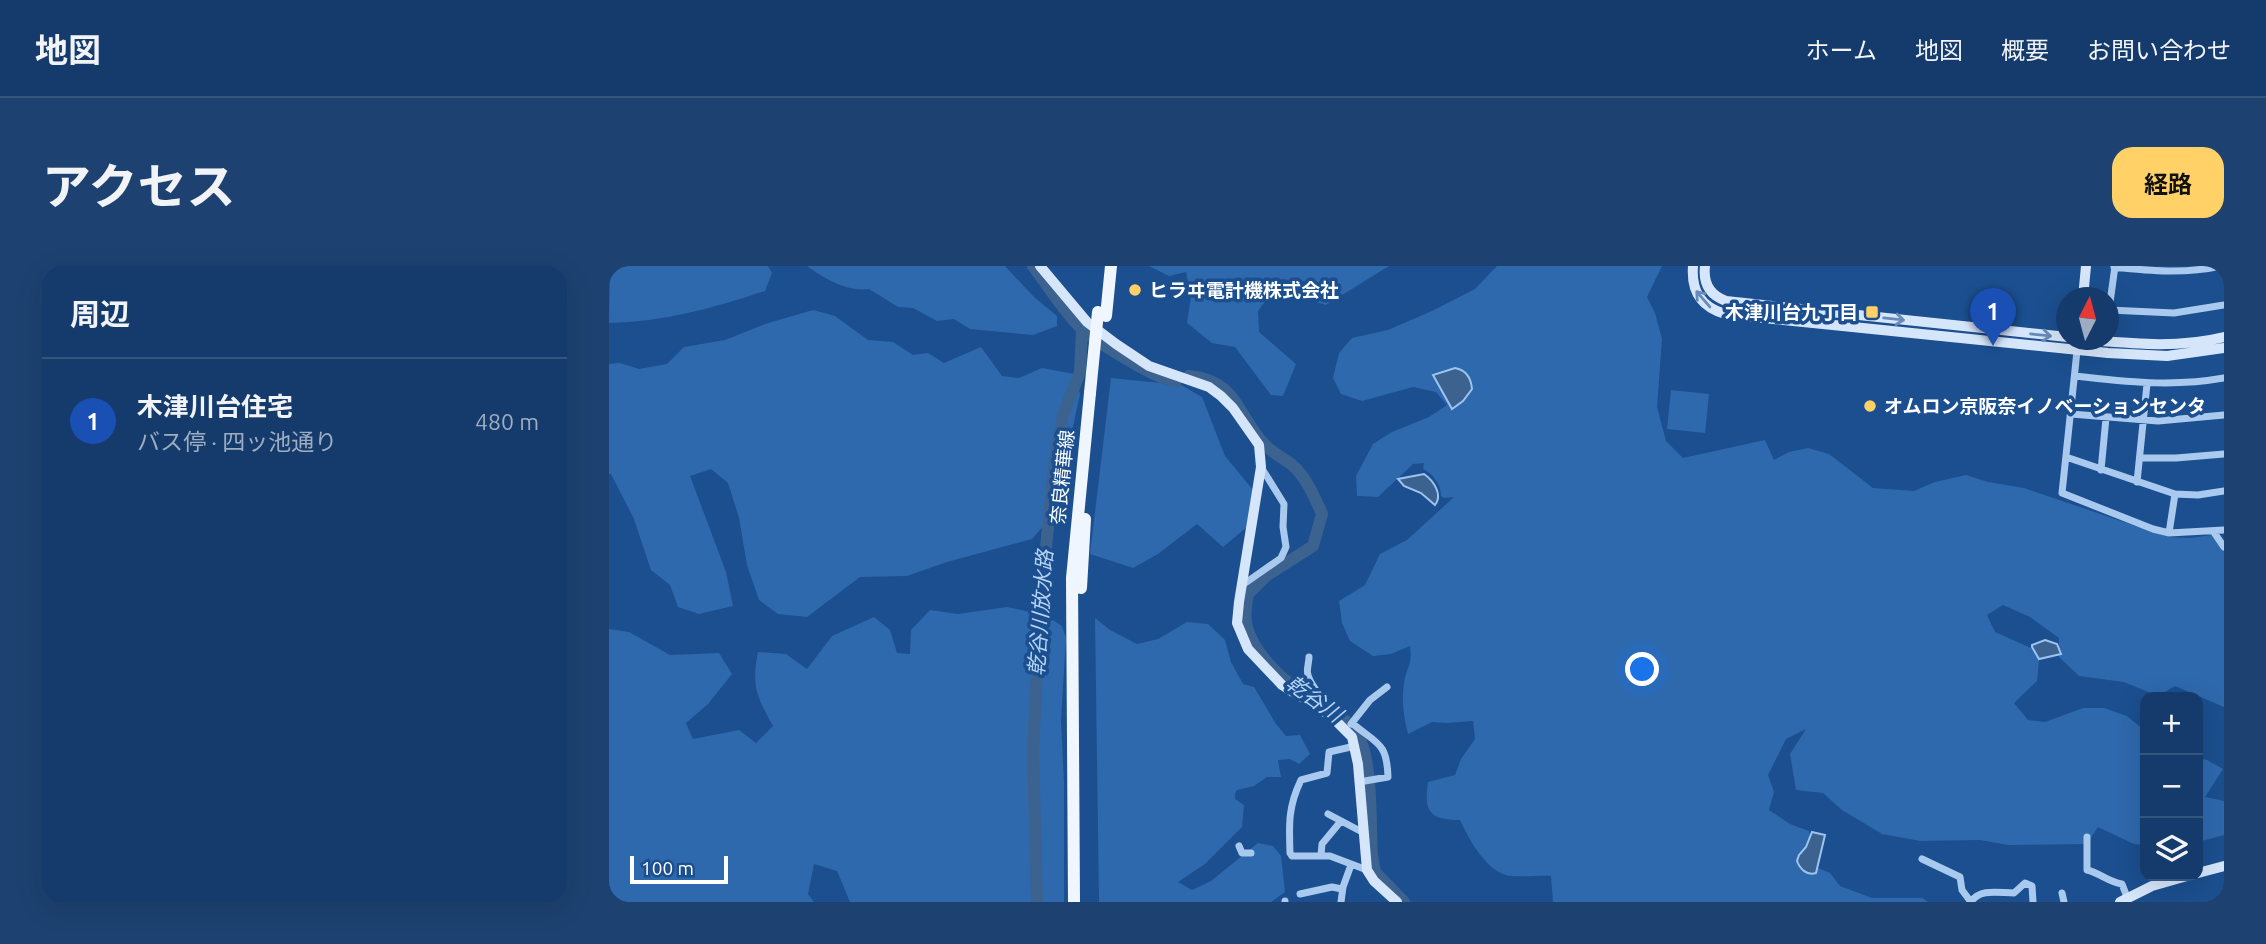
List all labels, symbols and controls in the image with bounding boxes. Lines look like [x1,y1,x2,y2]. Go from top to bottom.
text: 地図 [35,31,101,68]
text: ホーム [1806,37,1877,64]
text: 地図 [1915,37,1963,64]
text: 概要 [2001,37,2049,64]
text: お問い合わせ [2087,37,2231,64]
button: 経路 [2112,147,2224,218]
text: アクセス [42,158,236,213]
place label: ヒラヰ電計機株式会社 [1149,279,1339,301]
marker: ヒラヰ電計機株式会社 [1127,282,1143,298]
north arrow [2056,287,2119,350]
pin: 1 [1970,288,2016,346]
one-way arrow [1695,290,1711,308]
text: 周辺 [70,297,130,331]
place label: 木津川台九丁目 [1725,301,1858,323]
marker: 木津川台九丁目 [1864,304,1880,320]
one-way arrow [1883,313,1905,326]
one-way arrow [2030,328,2052,341]
text: 木津川台住宅 [137,392,293,421]
place label: オムロン京阪奈イノベーションセンタ [1884,395,2206,417]
marker: オムロン京阪奈イノベーションセンタ [1862,398,1878,414]
text: 1 [87,409,99,434]
text: 480 m [475,409,539,434]
text: バス停 · 四ッ池通り [137,429,337,454]
street label: 奈良精華線 [1046,429,1078,525]
water label: 乾谷川放水路 [1024,547,1057,677]
your location [1625,652,1659,686]
water label: 乾谷川 [1282,670,1349,728]
map controls [2140,692,2203,881]
button: + [2140,692,2203,755]
button: − [2140,755,2203,818]
button: layers [2140,818,2203,881]
scale bar [630,853,728,885]
text: 100 m [641,857,694,879]

